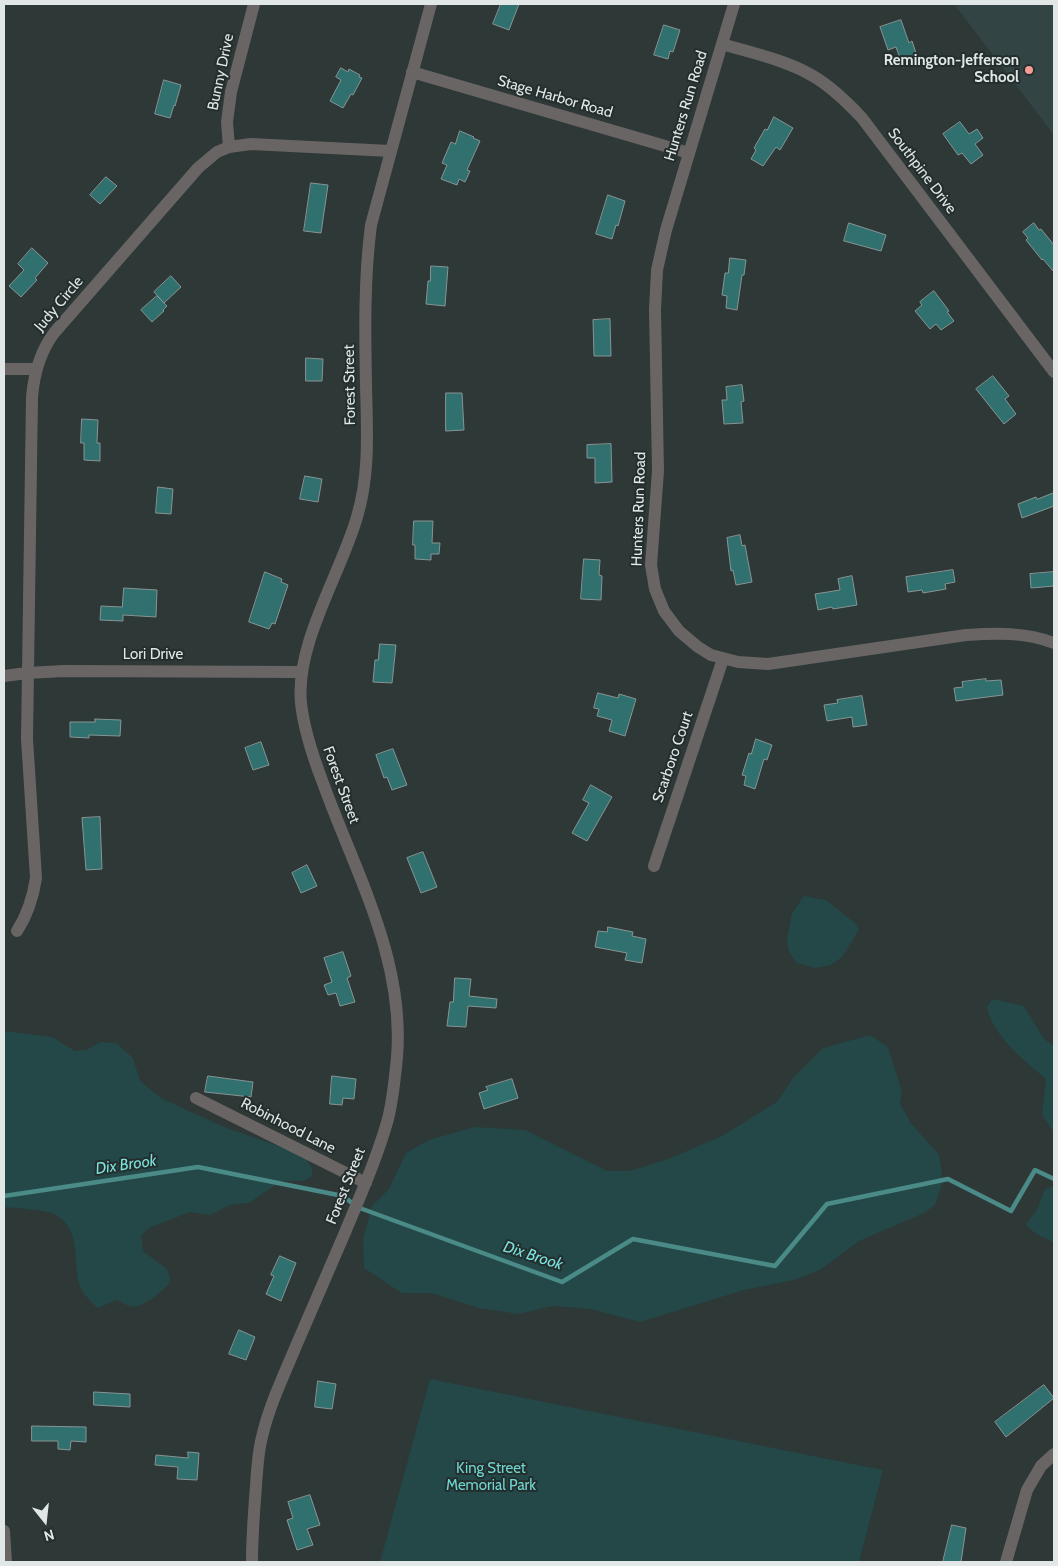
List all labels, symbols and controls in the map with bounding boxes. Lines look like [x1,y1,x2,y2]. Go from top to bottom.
street label: Bunny Drive [204,32,238,112]
street label: Hunters Run Road [661,49,711,163]
place label: Remington-Jefferson School [884,52,1019,87]
marker: Remington-Jefferson School [1023,64,1035,76]
street label: Stage Harbor Road [495,72,615,122]
street label: Southpine Drive [884,125,960,217]
street label: Judy Circle [31,273,87,335]
street label: Forest Street [340,344,360,426]
street label: Hunters Run Road [628,451,650,567]
street label: Lori Drive [123,646,183,664]
street label: Scarboro Court [649,709,697,805]
street label: Forest Street [319,744,363,826]
street label: Robinhood Lane [238,1094,338,1158]
street label: Forest Street [323,1145,369,1227]
water label: Dix Brook [94,1151,158,1179]
water label: Dix Brook [501,1237,565,1275]
park label: King Street Memorial Park [446,1460,536,1495]
north arrow [20,1496,70,1546]
text: N [42,1525,56,1545]

